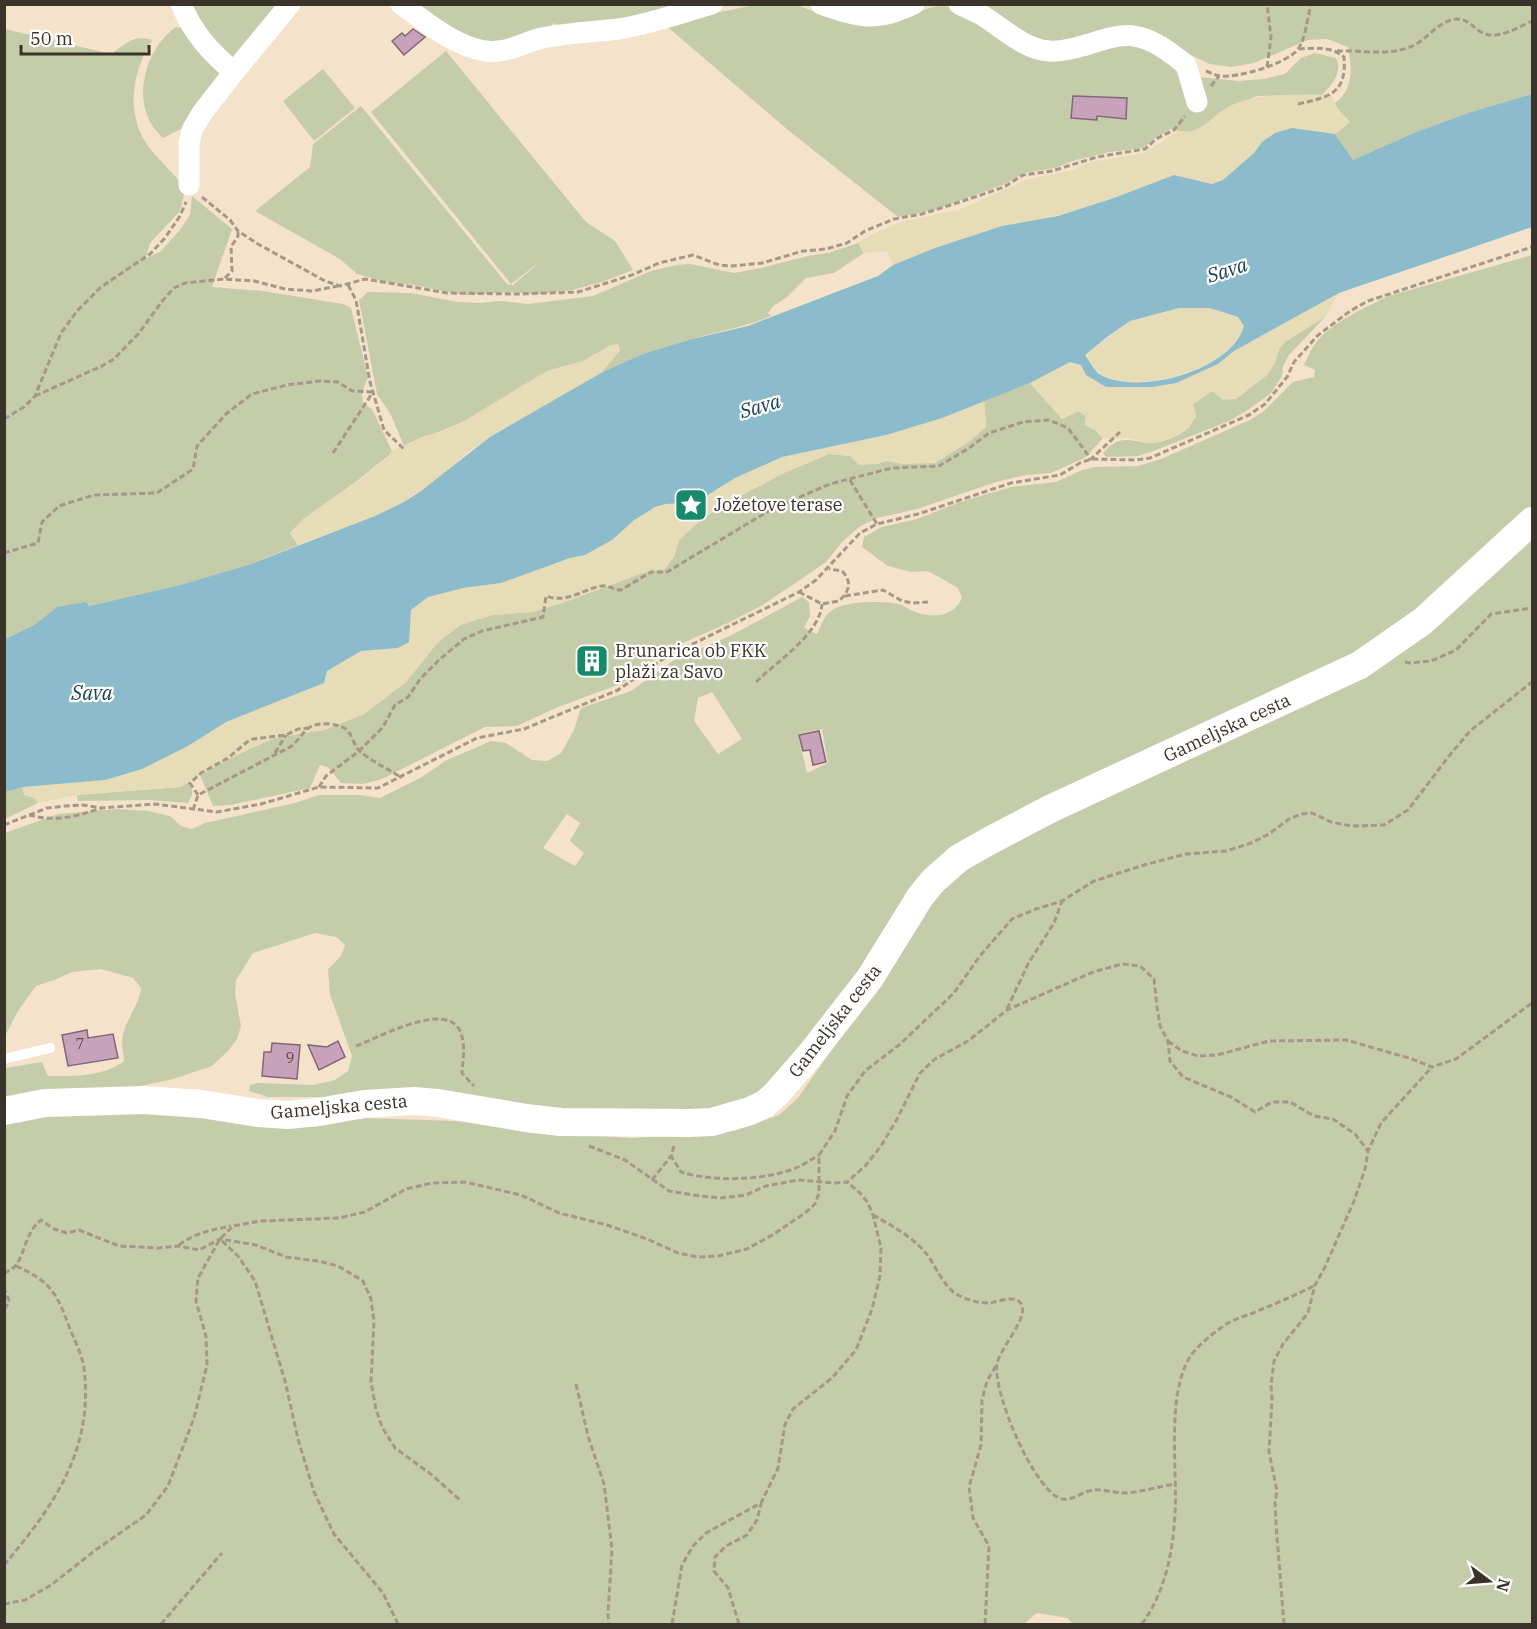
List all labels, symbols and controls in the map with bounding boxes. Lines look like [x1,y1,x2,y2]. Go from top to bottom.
scale bar [21,18,148,56]
text: 50 m [30,27,73,50]
water label: Sava [1202,250,1251,289]
water label: Sava [735,387,784,424]
place icon: Jožetove terase [673,487,709,523]
place label: Jožetove terase [714,493,842,516]
place label: Brunarica ob FKK plaži za Savo [615,639,767,683]
building icon: Brunarica ob FKK plaži za Savo [574,643,610,679]
water label: Sava [70,679,113,706]
street label: Gameljska cesta [1160,688,1294,767]
street label: Gameljska cesta [783,959,886,1082]
house number: 7 [75,1034,85,1053]
house number: 9 [285,1048,295,1067]
street label: Gameljska cesta [269,1089,409,1124]
north arrow [1459,1551,1519,1611]
text: N [1492,1576,1515,1594]

